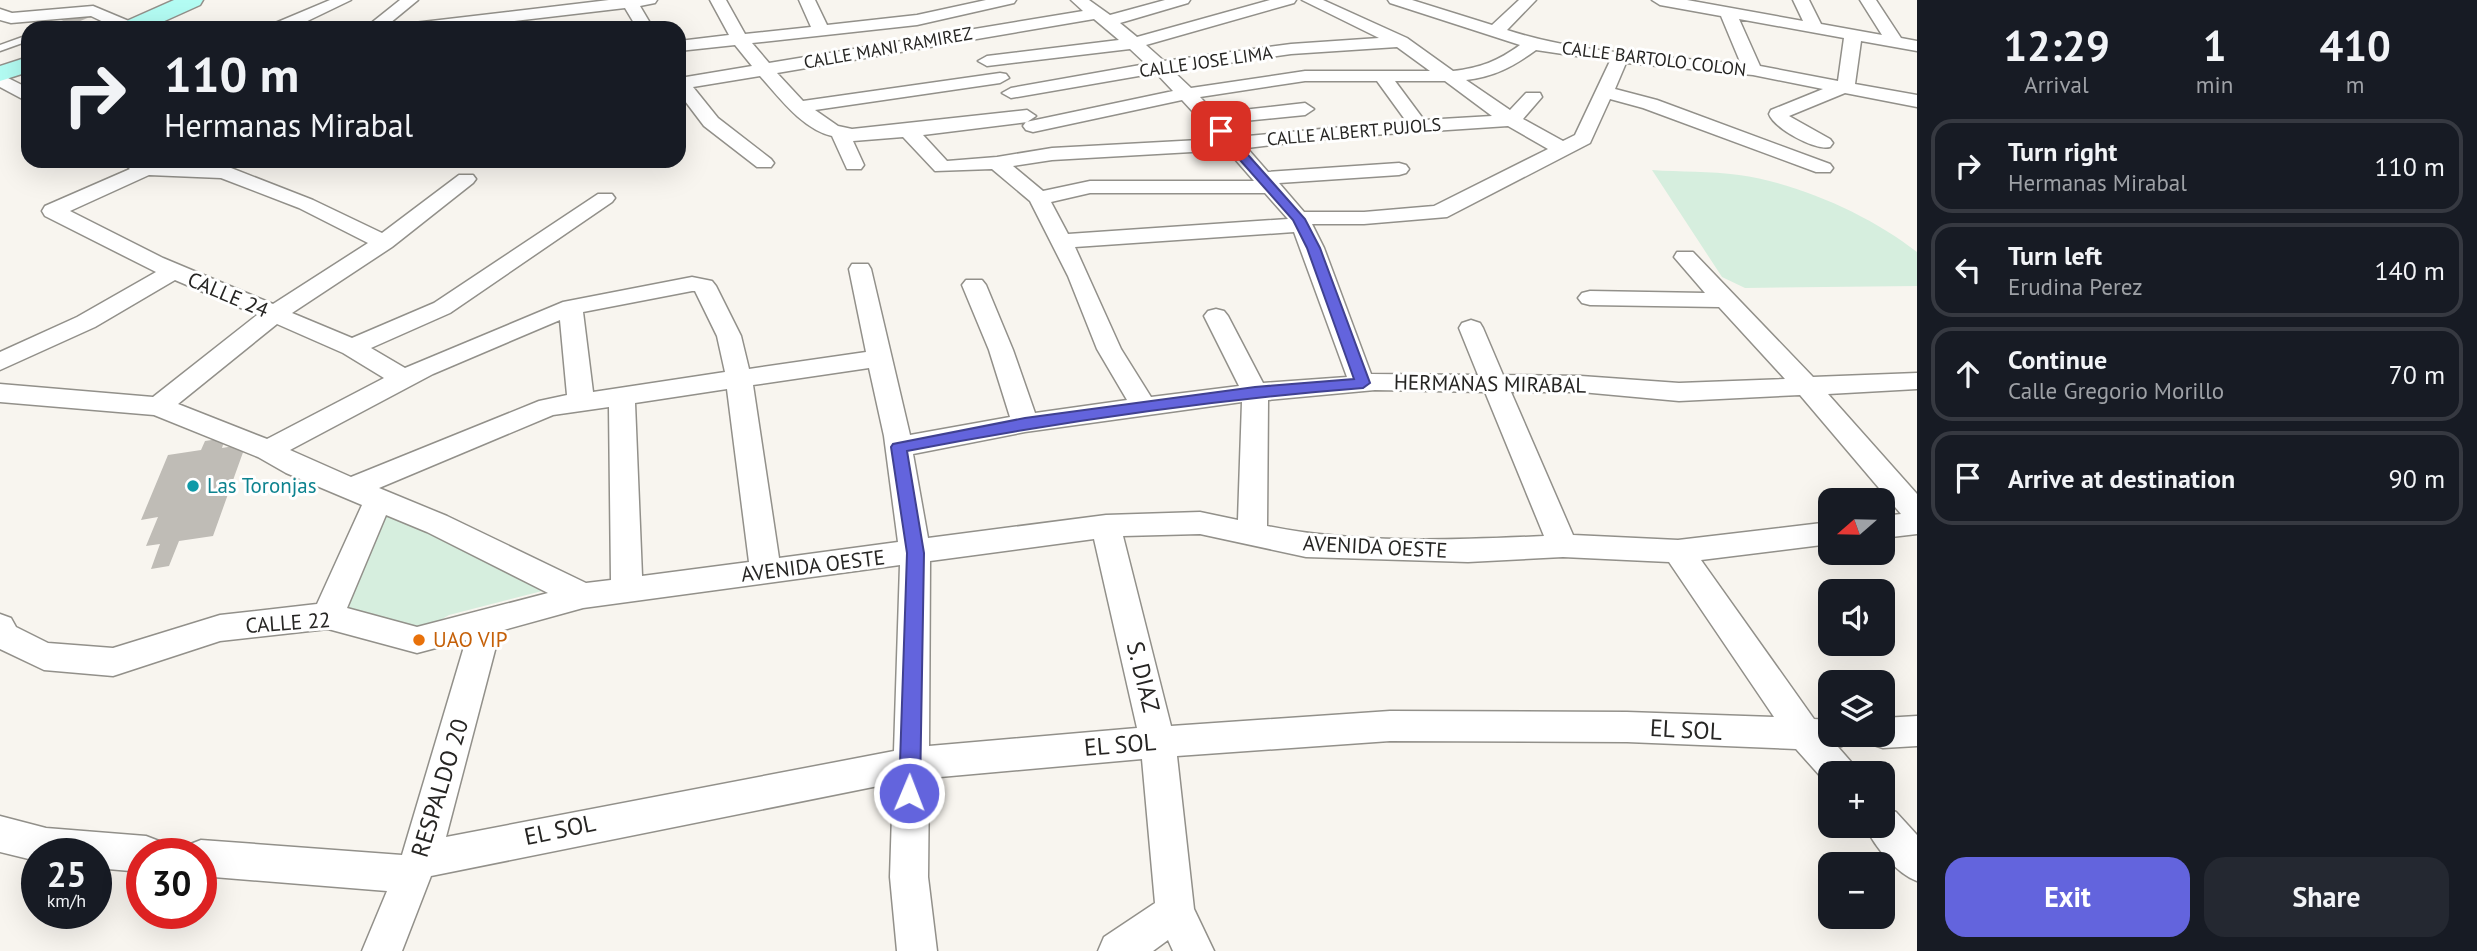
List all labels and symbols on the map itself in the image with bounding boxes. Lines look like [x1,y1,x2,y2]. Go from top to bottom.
street label: CALLE MANI RAMIREZ [802,21,974,74]
street label: CALLE BARTOLO COLON [1561,36,1747,81]
street label: CALLE JOSE LIMA [1138,41,1274,82]
pin [1191,101,1251,161]
street label: CALLE ALBERT PUJOLS [1266,112,1442,151]
street label: CALLE 24 [184,265,273,324]
street label: HERMANAS MIRABAL [1394,368,1587,399]
place label: Las Toronjas [207,472,317,499]
marker: Las Toronjas [185,478,201,494]
north arrow [1818,488,1895,565]
street label: AVENIDA OESTE [1302,529,1448,564]
street label: AVENIDA OESTE [739,543,886,588]
street label: CALLE 22 [245,606,331,639]
place label: UAO VIP [433,626,508,653]
marker: UAO VIP [411,632,427,648]
street label: S. DIAZ [1120,638,1167,716]
street label: EL SOL [1649,712,1723,747]
street label: RESPALDO 20 [404,715,475,861]
street label: EL SOL [1083,726,1157,763]
position arrow [872,756,946,830]
street label: EL SOL [521,807,598,852]
speed limit sign: 30 [126,838,217,929]

